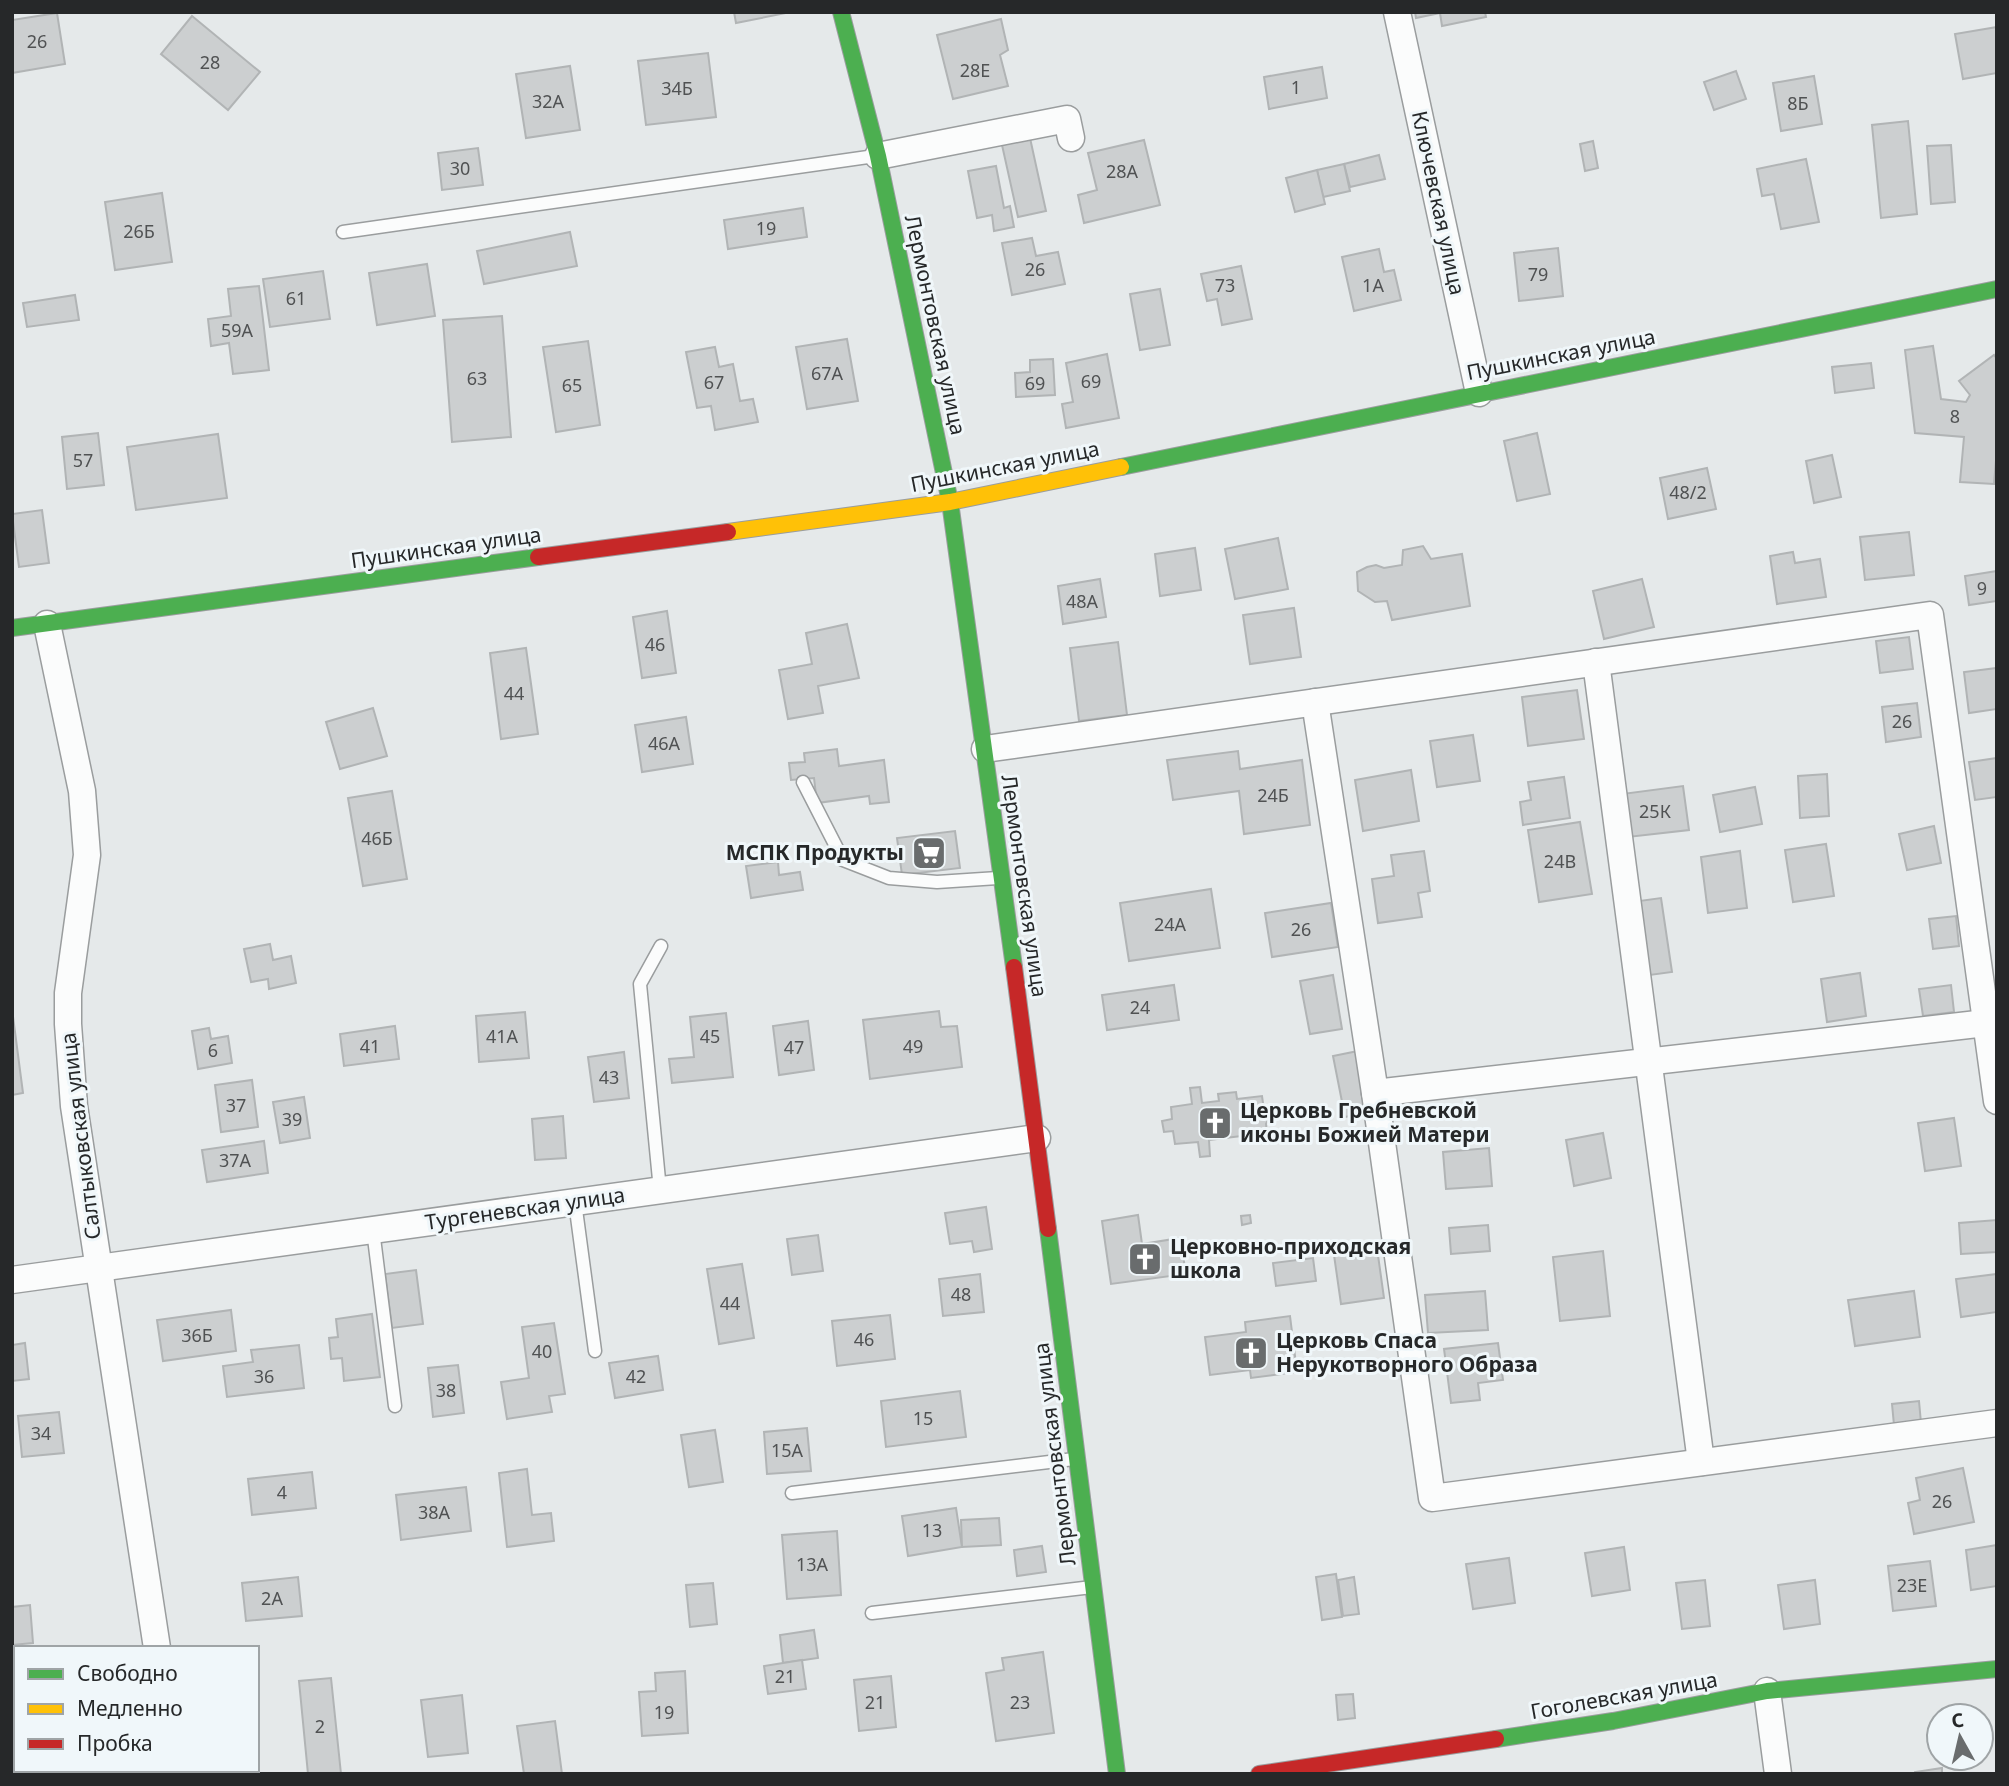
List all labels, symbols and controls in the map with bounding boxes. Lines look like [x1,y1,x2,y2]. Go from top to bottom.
house number: 26 [27,29,47,53]
house number: 28 [200,50,220,74]
house number: 28Е [960,58,990,82]
house number: 1 [1291,75,1301,99]
house number: 34Б [661,76,693,100]
house number: 32А [532,89,565,113]
house number: 8Б [1787,91,1809,115]
street label: Ключевская улица [1406,108,1472,297]
house number: 30 [450,156,470,180]
house number: 28А [1106,159,1139,183]
street label: Лермонтовская улица [899,212,973,437]
house number: 19 [756,216,776,240]
house number: 26Б [123,219,155,243]
house number: 26 [1025,257,1045,281]
house number: 79 [1528,262,1548,286]
house number: 73 [1215,273,1235,297]
house number: 1А [1362,273,1384,297]
house number: 61 [286,286,306,310]
house number: 59А [221,318,254,342]
street label: Пушкинская улица [1464,322,1658,386]
house number: 67А [811,361,844,385]
house number: 63 [467,366,487,390]
house number: 69 [1081,369,1101,393]
house number: 67 [704,370,724,394]
house number: 69 [1025,371,1045,395]
house number: 65 [562,373,582,397]
house number: 8 [1950,404,1960,428]
street label: Пушкинская улица [908,434,1102,498]
house number: 57 [73,448,93,472]
house number: 48/2 [1669,480,1707,504]
street label: Пушкинская улица [349,520,543,574]
house number: 9 [1977,576,1987,600]
house number: 48А [1066,589,1099,613]
house number: 46 [645,632,665,656]
house number: 44 [504,681,524,705]
house number: 26 [1892,709,1912,733]
house number: 46А [648,731,681,755]
street label: Лермонтовская улица [996,773,1054,999]
house number: 24Б [1257,783,1289,807]
house number: 25К [1639,799,1672,823]
house number: 46Б [361,826,393,850]
supermarket icon: МСПК Продукты [910,834,948,872]
place label: МСПК Продукты [726,838,904,866]
house number: 24В [1544,849,1576,873]
house number: 24А [1154,912,1187,936]
house number: 26 [1291,917,1311,941]
house number: 24 [1130,995,1150,1019]
house number: 41А [486,1024,519,1048]
house number: 45 [700,1024,720,1048]
street label: Салтыковская улица [53,1031,107,1241]
house number: 41 [360,1034,380,1058]
house number: 49 [903,1034,923,1058]
house number: 47 [784,1035,804,1059]
house number: 6 [208,1038,218,1062]
house number: 43 [599,1065,619,1089]
house number: 37 [226,1093,246,1117]
place label: Церковь Гребневской иконы Божией Матери [1240,1096,1490,1148]
church icon: Церковь Гребневской иконы Божией Матери [1196,1104,1234,1142]
house number: 39 [282,1107,302,1131]
house number: 37А [219,1148,252,1172]
street label: Тургеневская улица [423,1180,627,1236]
place label: Церковно-приходская школа [1170,1232,1411,1284]
church icon: Церковно-приходская школа [1126,1240,1164,1278]
house number: 48 [951,1282,971,1306]
house number: 44 [720,1291,740,1315]
house number: 36Б [181,1323,213,1347]
place label: Церковь Спаса Нерукотворного Образа [1276,1326,1538,1378]
house number: 46 [854,1327,874,1351]
church icon: Церковь Спаса Нерукотворного Образа [1232,1334,1270,1372]
house number: 40 [532,1339,552,1363]
street label: Лермонтовская улица [1026,1341,1082,1567]
house number: 36 [254,1364,274,1388]
house number: 42 [626,1364,646,1388]
house number: 38 [436,1378,456,1402]
house number: 15 [913,1406,933,1430]
house number: 34 [31,1421,51,1445]
house number: 15А [771,1438,804,1462]
house number: 4 [277,1480,287,1504]
house number: 26 [1932,1489,1952,1513]
house number: 38А [418,1500,451,1524]
house number: 13 [922,1518,942,1542]
house number: 13А [796,1552,829,1576]
house number: 23Е [1897,1573,1927,1597]
house number: 2А [261,1586,283,1610]
legend [14,1646,259,1772]
text: Свободно [77,1659,178,1687]
house number: 21 [775,1664,795,1688]
street label: Гоголевская улица [1528,1665,1720,1725]
house number: 21 [865,1690,885,1714]
house number: 23 [1010,1690,1030,1714]
text: Медленно [77,1694,183,1722]
house number: 19 [654,1700,674,1724]
north arrow [1925,1702,1995,1772]
text: С [1950,1706,1966,1734]
house number: 2 [315,1714,325,1738]
text: Пробка [77,1729,153,1757]

